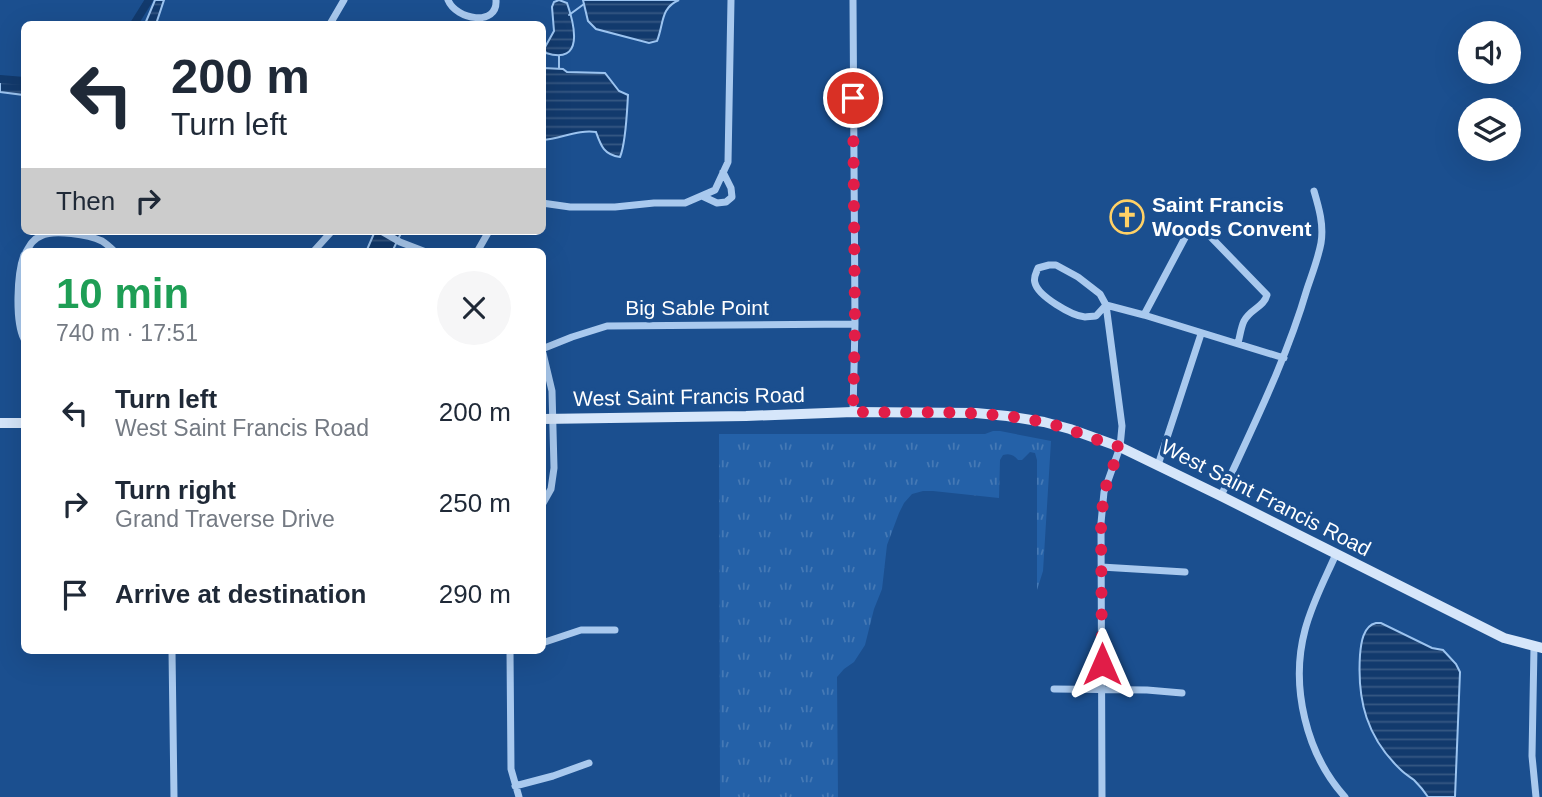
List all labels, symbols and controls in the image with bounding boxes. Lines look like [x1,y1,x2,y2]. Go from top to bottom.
map controls [1458,21,1521,161]
button: sound [1458,21,1521,84]
icon: left [56,49,147,140]
text: 200 m [171,49,310,103]
pin [823,68,883,128]
icon: arrive [834,79,872,117]
button: layers [1458,98,1521,161]
text: Turn left [171,106,287,142]
icon: right [129,182,167,220]
text: Then [56,186,115,216]
place label: Saint Francis Woods Convent [1152,193,1311,240]
church icon: Saint Francis Woods Convent [1108,198,1146,236]
text: 10 min [56,270,189,317]
button: close [437,271,511,345]
street label: Big Sable Point [625,296,769,319]
text: 740 m · 17:51 [56,320,198,346]
street label: West Saint Francis Road [573,383,805,410]
text: Turn left [115,384,217,414]
icon: left [56,394,94,432]
text: 200 m [439,397,511,427]
text: West Saint Francis Road [115,415,369,441]
street label: West Saint Francis Road [1158,435,1375,560]
text: Turn right [115,475,236,505]
icon: right [56,485,94,523]
text: 250 m [439,488,511,518]
text: Grand Traverse Drive [115,506,335,532]
icon: arrive [56,576,94,614]
text: Arrive at destination [115,579,366,609]
text: 290 m [439,579,511,609]
position arrow [1065,627,1139,701]

